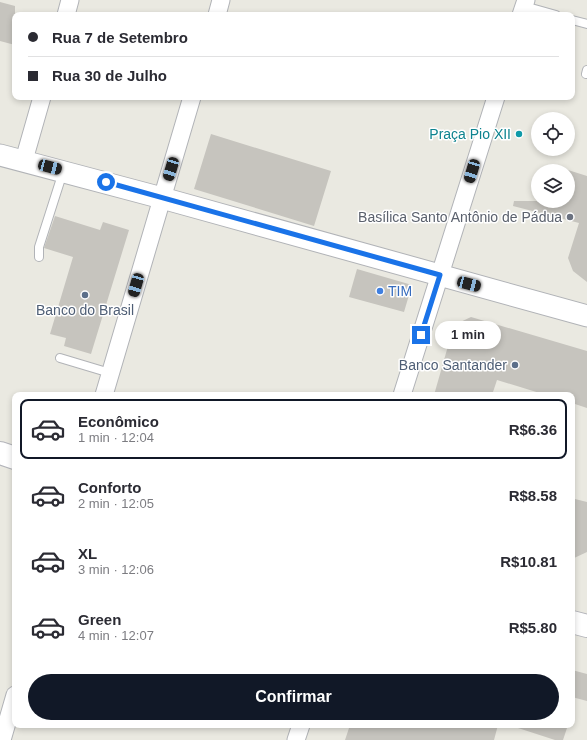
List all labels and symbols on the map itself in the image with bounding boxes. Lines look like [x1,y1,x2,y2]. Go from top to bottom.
place label: Praça Pio XII [429,126,511,142]
marker: Praça Pio XII [514,129,524,139]
car [162,156,180,182]
car [37,158,63,176]
car [463,158,481,184]
route start [97,173,115,191]
place label: Basílica Santo Antônio de Pádua [358,209,562,225]
marker: Basílica Santo Antônio de Pádua [565,212,575,222]
car [127,272,145,298]
car [456,275,482,293]
place label: TIM [388,283,412,299]
marker: TIM [375,286,385,296]
marker: Banco do Brasil [80,290,90,300]
place label: Banco do Brasil [36,302,134,318]
callout: 1 min [435,321,501,349]
route end [412,326,430,344]
place label: Banco Santander [399,357,507,373]
marker: Banco Santander [510,360,520,370]

